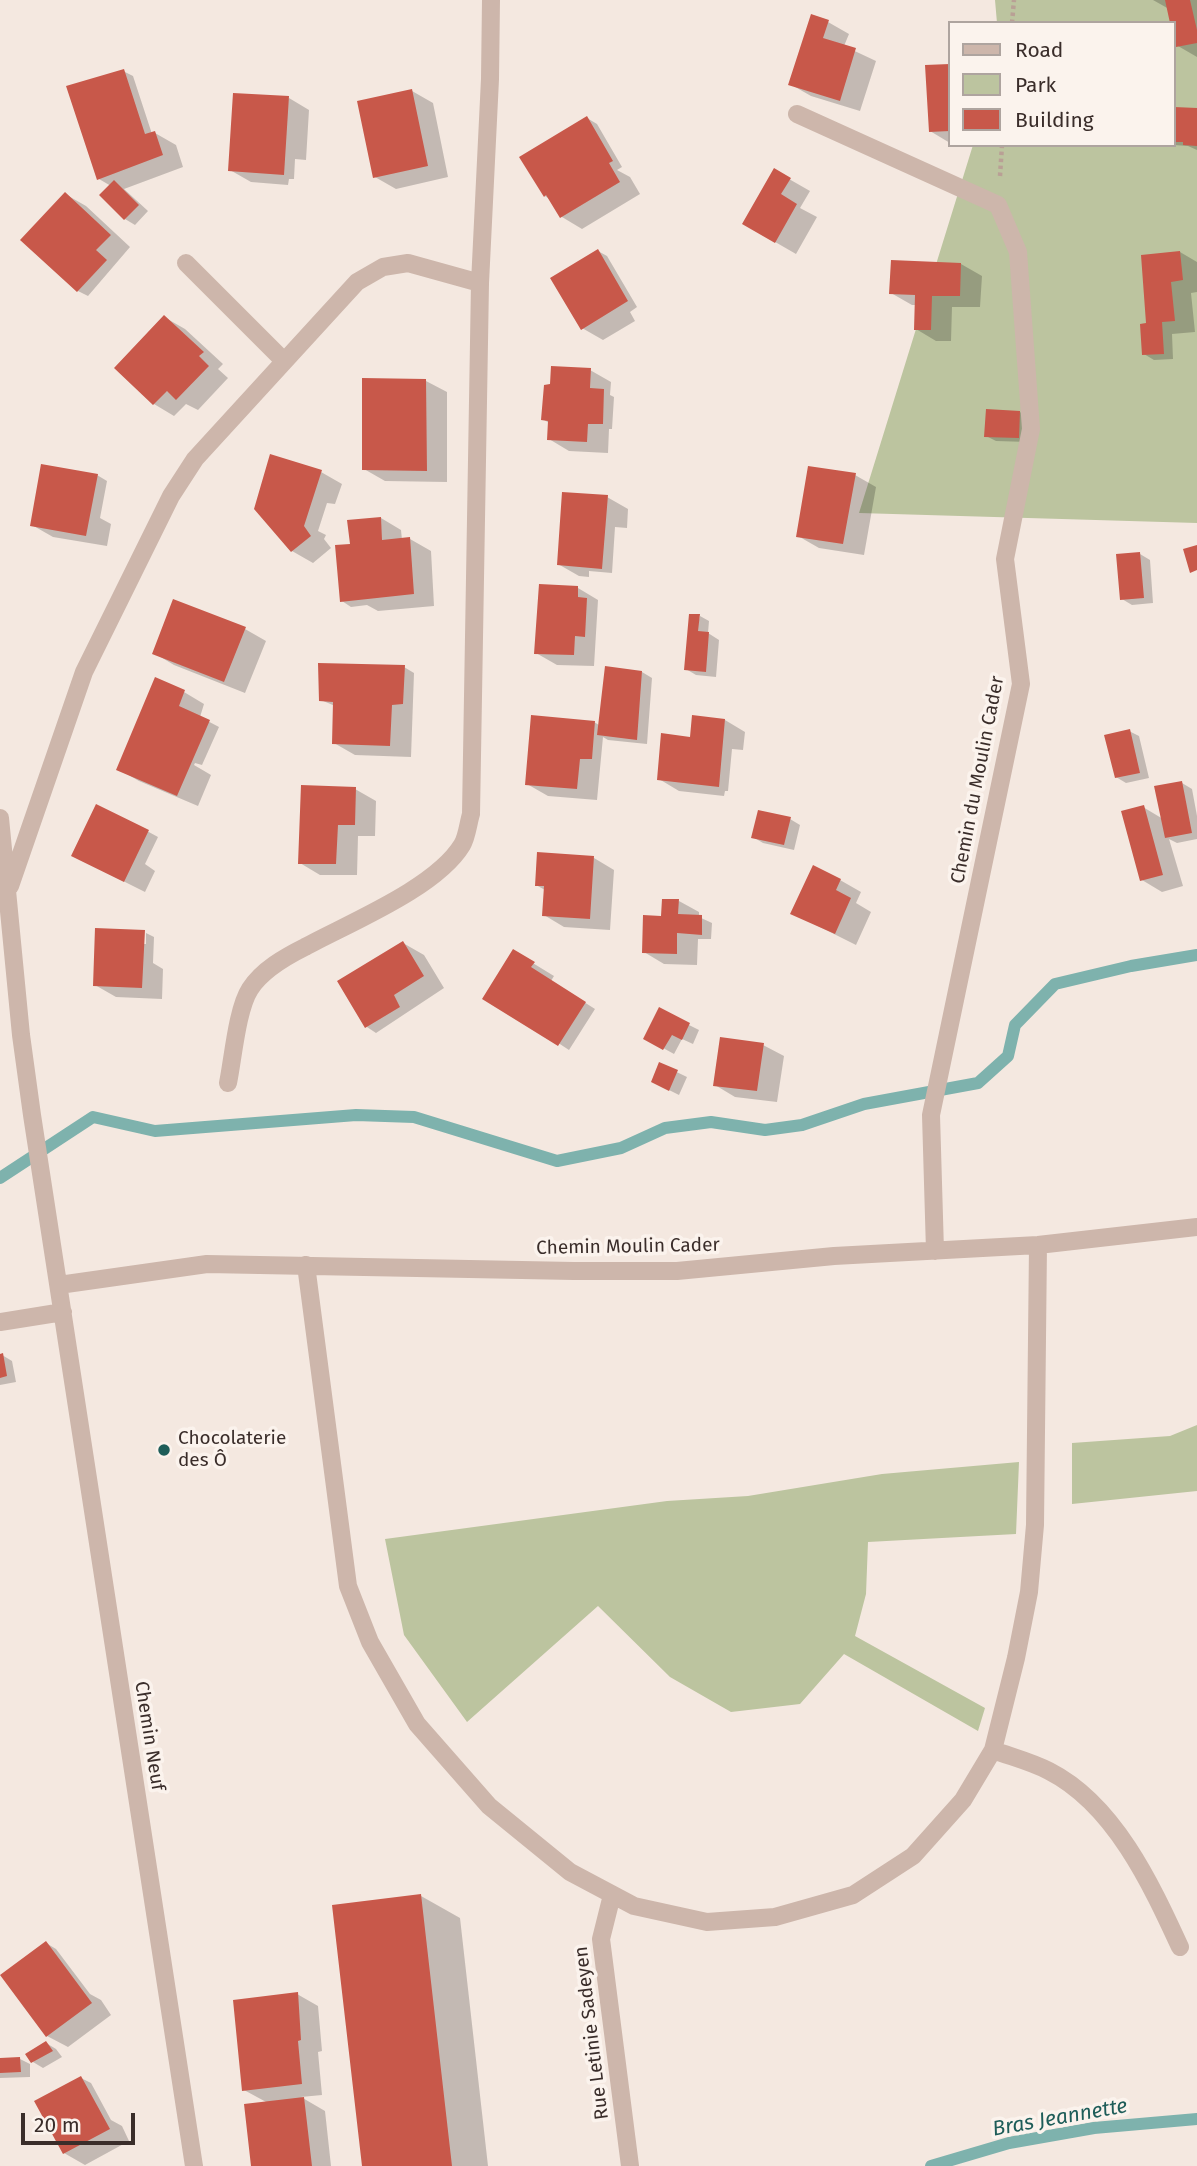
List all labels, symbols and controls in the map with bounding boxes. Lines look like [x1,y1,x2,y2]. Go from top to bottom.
legend [948,21,1176,147]
text: Road [1015,37,1063,63]
text: Park [1015,72,1056,98]
text: Building [1015,107,1094,133]
street label: Chemin du Moulin Cader [947,674,1009,886]
street label: Chemin Moulin Cader [536,1234,720,1260]
place label: Chocolaterie des Ô [178,1428,286,1472]
marker: Chocolaterie des Ô [156,1442,172,1458]
street label: Chemin Neuf [129,1680,169,1792]
street label: Rue Letinie Sadeyen [570,1945,614,2121]
water label: Bras Jeannette [991,2094,1129,2142]
scale bar [24,2100,138,2144]
text: 20 m [34,2112,80,2138]

